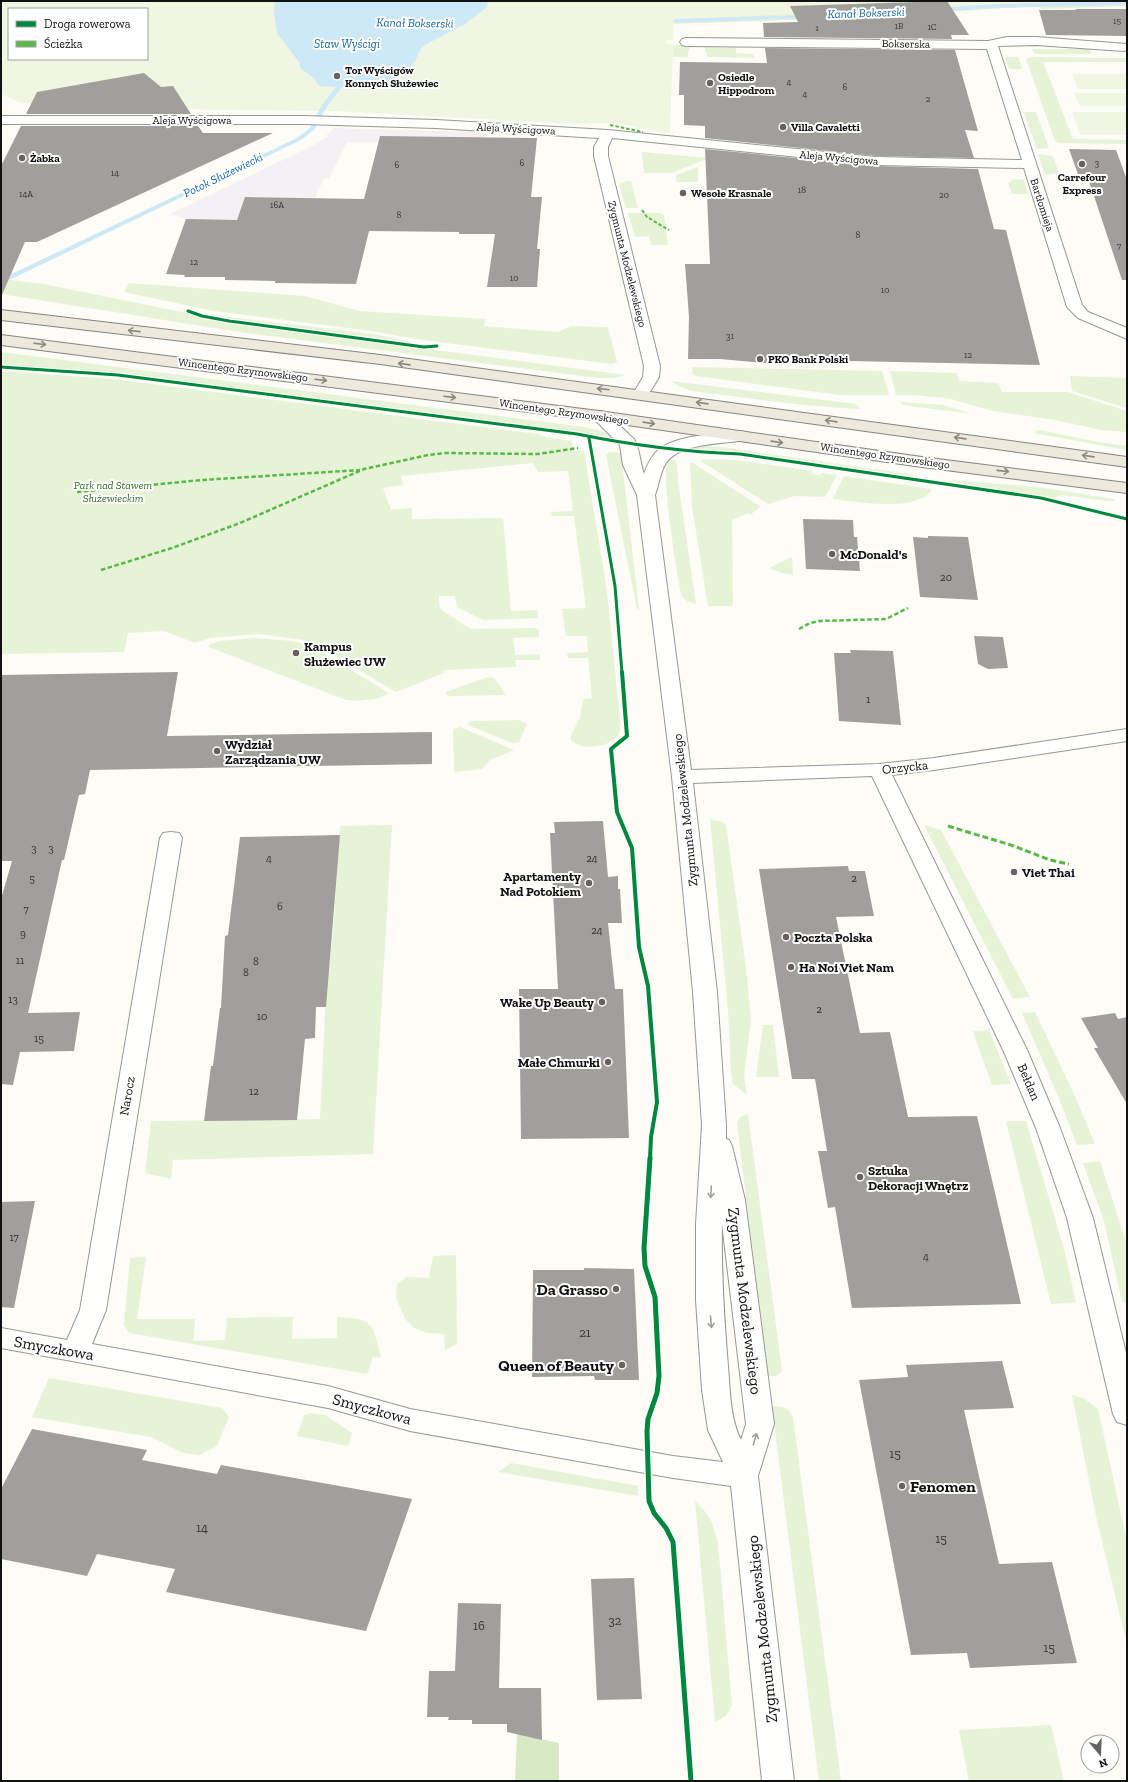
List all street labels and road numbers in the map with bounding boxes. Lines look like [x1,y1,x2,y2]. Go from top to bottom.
street label: Bokserska [882,37,931,51]
street label: Aleja Wyścigowa [152,114,232,127]
street label: Aleja Wyścigowa [476,120,557,138]
street label: Aleja Wyścigowa [799,148,880,168]
street label: Bartłomieja [1027,177,1057,234]
street label: Zygmunta Modzelewskiego [605,200,649,329]
street label: Wincentego Rzymowskiego [177,356,309,384]
street label: Wincentego Rzymowskiego [498,396,630,428]
street label: Wincentego Rzymowskiego [819,440,951,472]
street label: Zygmunta Modzelewskiego [670,733,700,887]
street label: Orzycka [881,757,930,777]
street label: Bełdan [1015,1061,1044,1103]
street label: Narocz [116,1075,138,1117]
street label: Zygmunta Modzelewskiego [724,1206,766,1396]
street label: Smyczkowa [13,1332,96,1364]
street label: Smyczkowa [330,1389,414,1429]
street label: Zygmunta Modzelewskiego [743,1534,781,1724]

